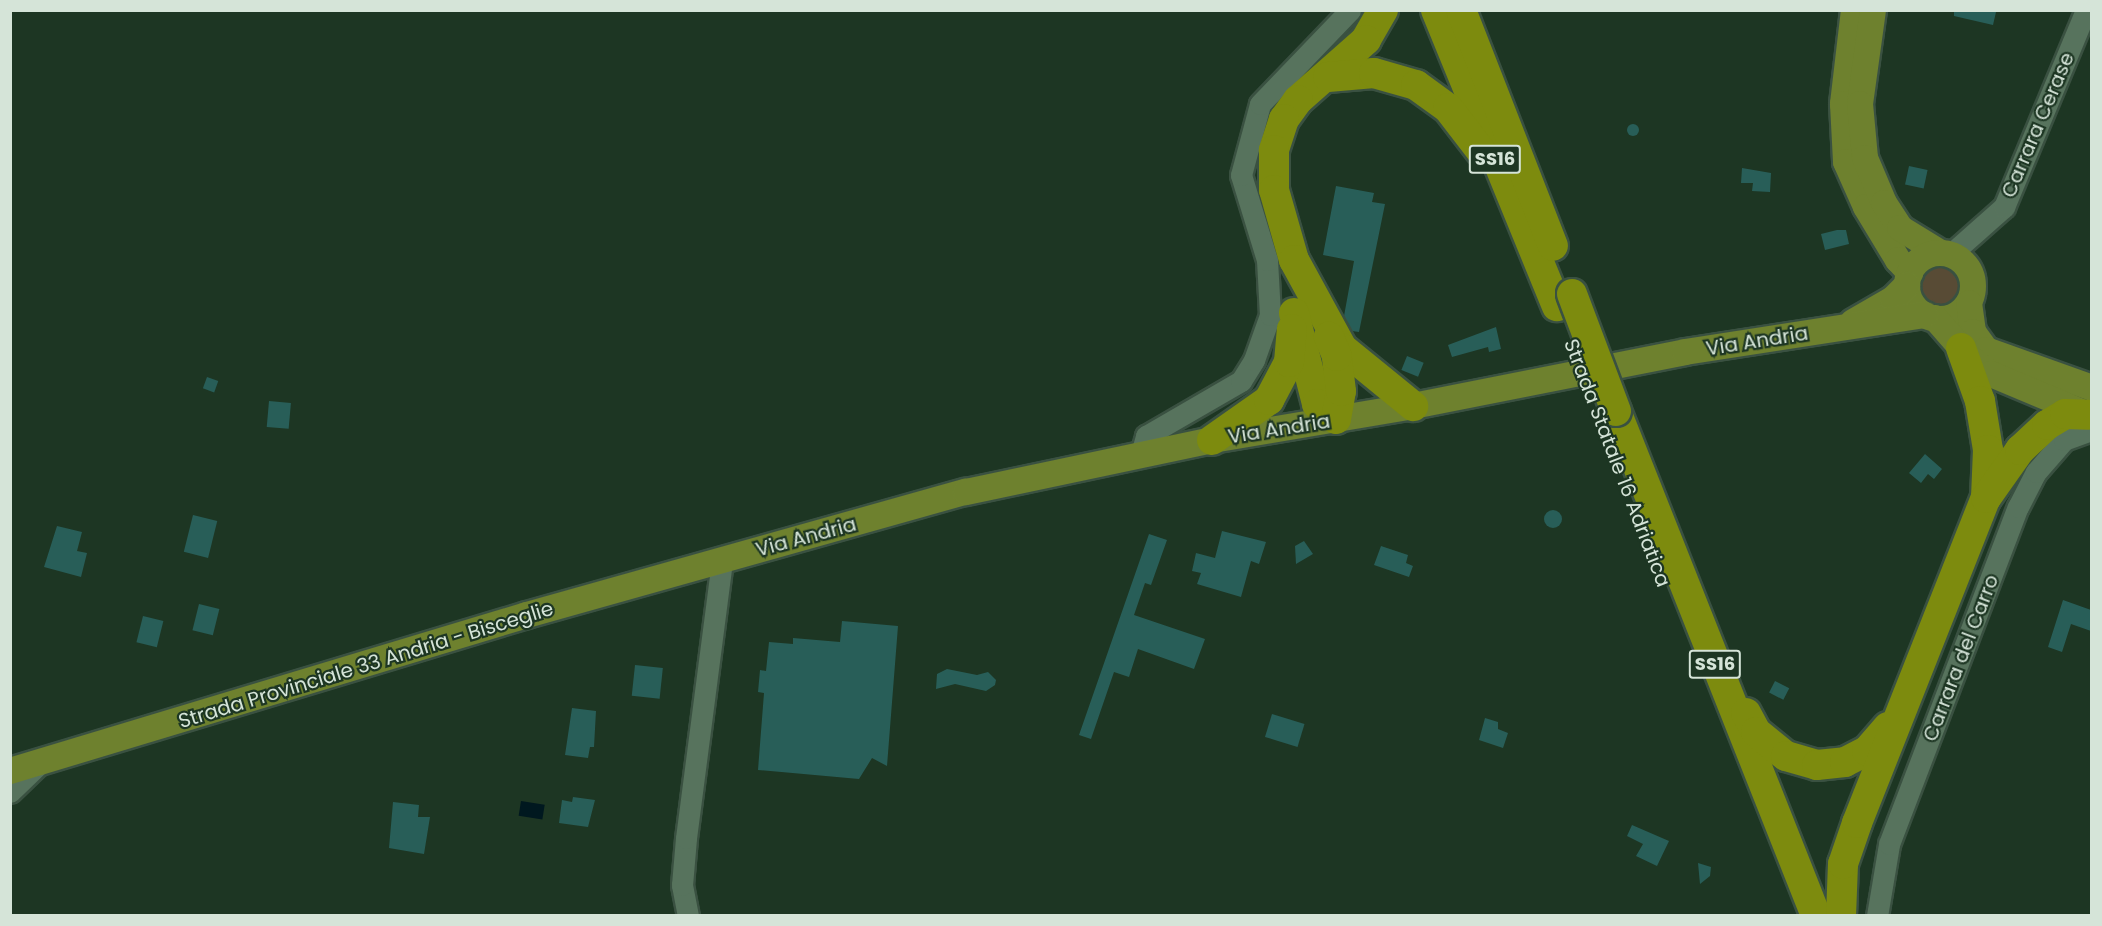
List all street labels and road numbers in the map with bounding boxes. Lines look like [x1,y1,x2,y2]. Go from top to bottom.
street label: Carrara Cerase [1997,49,2079,201]
road number: SS16 [1468,144,1522,174]
street label: Via Andria [1704,321,1810,361]
street label: Strada Statale 16 Adriatica [1559,336,1675,590]
street label: Via Andria [1226,409,1332,449]
street label: Via Andria [753,512,859,562]
street label: Carrara del Carro [1918,571,2004,745]
street label: Strada Provinciale 33 Andria - Bisceglie [176,596,556,734]
road number: SS16 [1688,649,1742,679]

